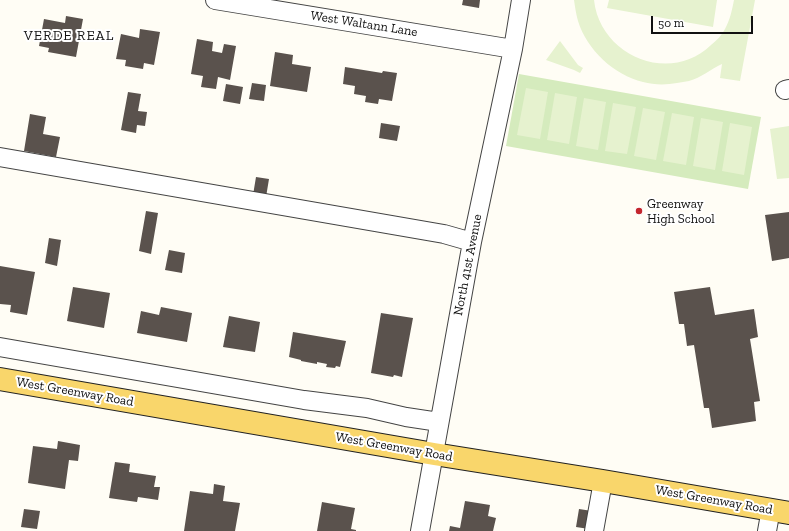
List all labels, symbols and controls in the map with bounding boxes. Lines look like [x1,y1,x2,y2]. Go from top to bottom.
street label: West Waltann Lane [309,8,419,40]
scale bar [653,8,755,34]
text: 50 m [658,16,684,30]
district label: VERDE REAL [24,28,114,44]
place label: Greenway High School [647,196,715,227]
marker: Greenway High School [634,206,644,216]
street label: North 41st Avenue [451,213,485,317]
street label: West Greenway Road [15,374,135,410]
street label: West Greenway Road [334,429,454,465]
street label: West Greenway Road [654,482,774,518]

